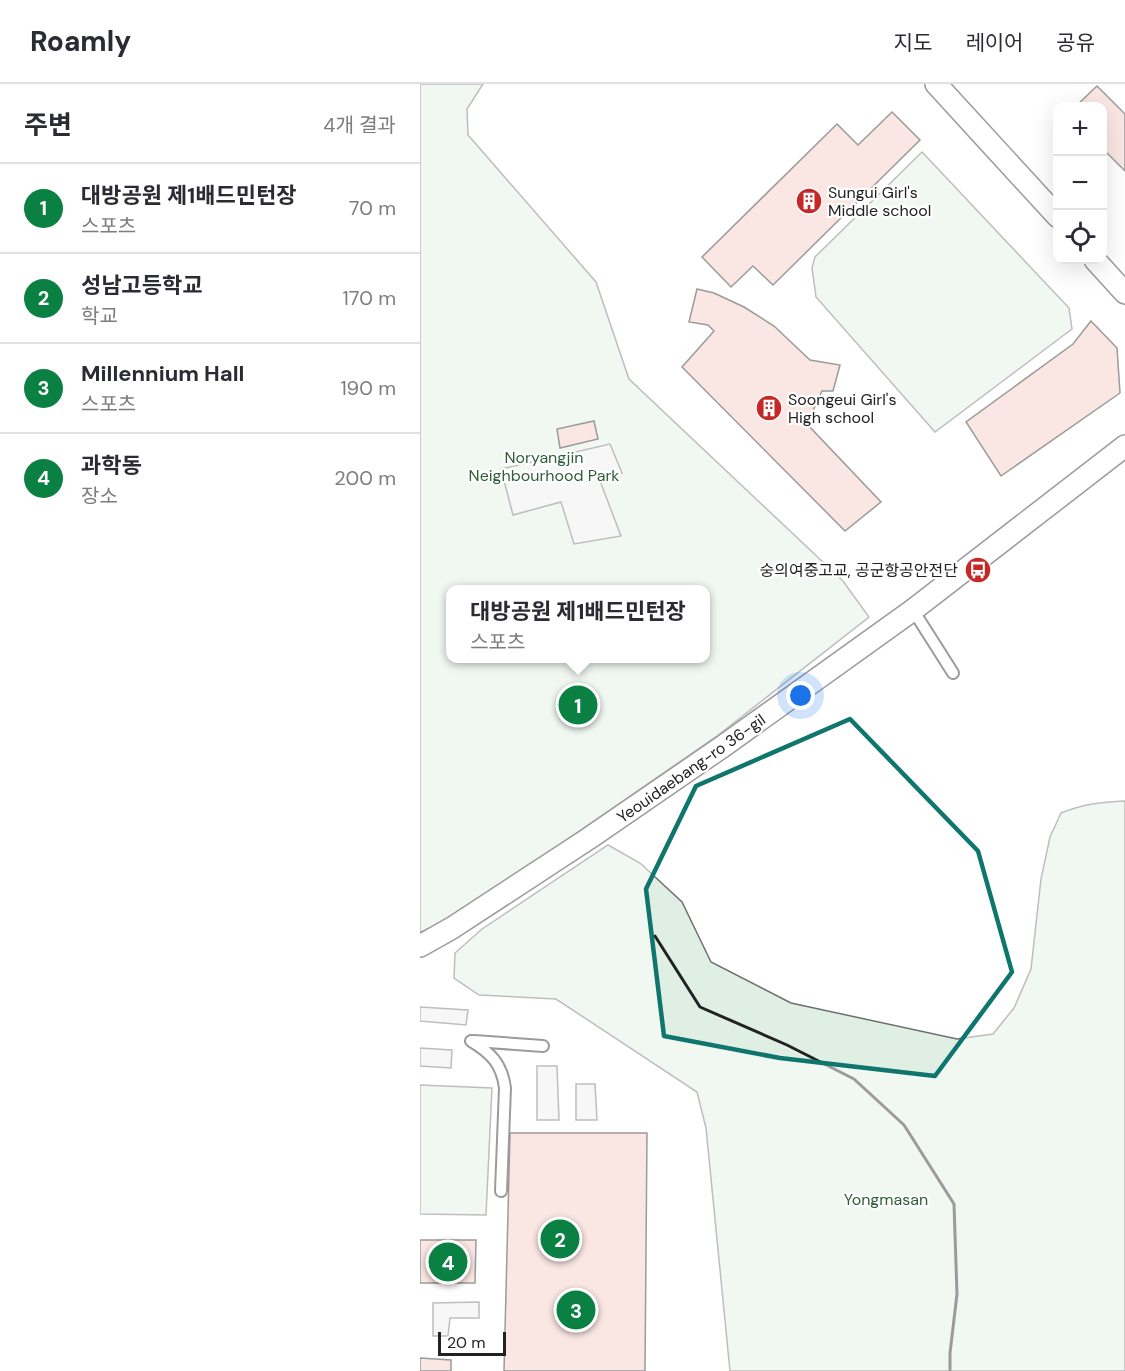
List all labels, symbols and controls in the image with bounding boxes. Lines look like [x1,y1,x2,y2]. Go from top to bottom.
text: Roamly [30,23,131,60]
text: 지도 [894,29,932,57]
text: 레이어 [965,29,1023,57]
text: 공유 [1056,29,1095,57]
map controls [1053,102,1107,264]
button: + [1053,102,1107,156]
text: 주변 [24,108,72,142]
text: 4개 결과 [323,112,396,138]
button: − [1053,156,1107,210]
text: 대방공원 제1배드민턴장 [81,181,297,210]
place label: Sungui Girl's Middle school [828,182,931,221]
building icon: Sungui Girl's Middle school [794,186,824,216]
text: 1 [40,195,47,221]
text: 70 m [349,195,396,221]
button: locate [1053,210,1107,264]
text: 스포츠 [81,213,136,239]
text: 성남고등학교 [81,271,202,300]
text: 2 [38,285,49,311]
text: 170 m [343,285,396,311]
text: 학교 [81,303,118,329]
text: Millennium Hall [81,359,244,388]
text: 3 [37,375,50,401]
text: 190 m [340,375,396,401]
place label: Soongeui Girl's High school [788,389,896,428]
text: 스포츠 [81,391,136,417]
building icon: Soongeui Girl's High school [754,393,784,423]
park label: Noryangjin Neighbourhood Park [469,447,619,486]
text: 과학동 [81,451,142,480]
text: 4 [37,465,50,491]
text: 200 m [334,465,396,491]
text: 장소 [81,483,118,509]
bus stop icon: 숭의여중고교, 공군항공안전단 [963,555,993,585]
place label: 숭의여중고교, 공군항공안전단 [759,560,958,581]
popup [446,585,710,663]
text: 대방공원 제1배드민턴장 [470,597,686,626]
text: 스포츠 [470,629,525,655]
your location [786,681,815,710]
pin: 1 [558,682,598,728]
street label: Yeouidaebang-ro 36-gil [613,709,770,828]
park label: Yongmasan [844,1189,928,1210]
pin: 2 [540,1216,580,1262]
pin: 4 [429,1240,468,1284]
pin: 3 [556,1288,596,1332]
scale bar [438,1329,506,1356]
text: 20 m [447,1332,486,1353]

